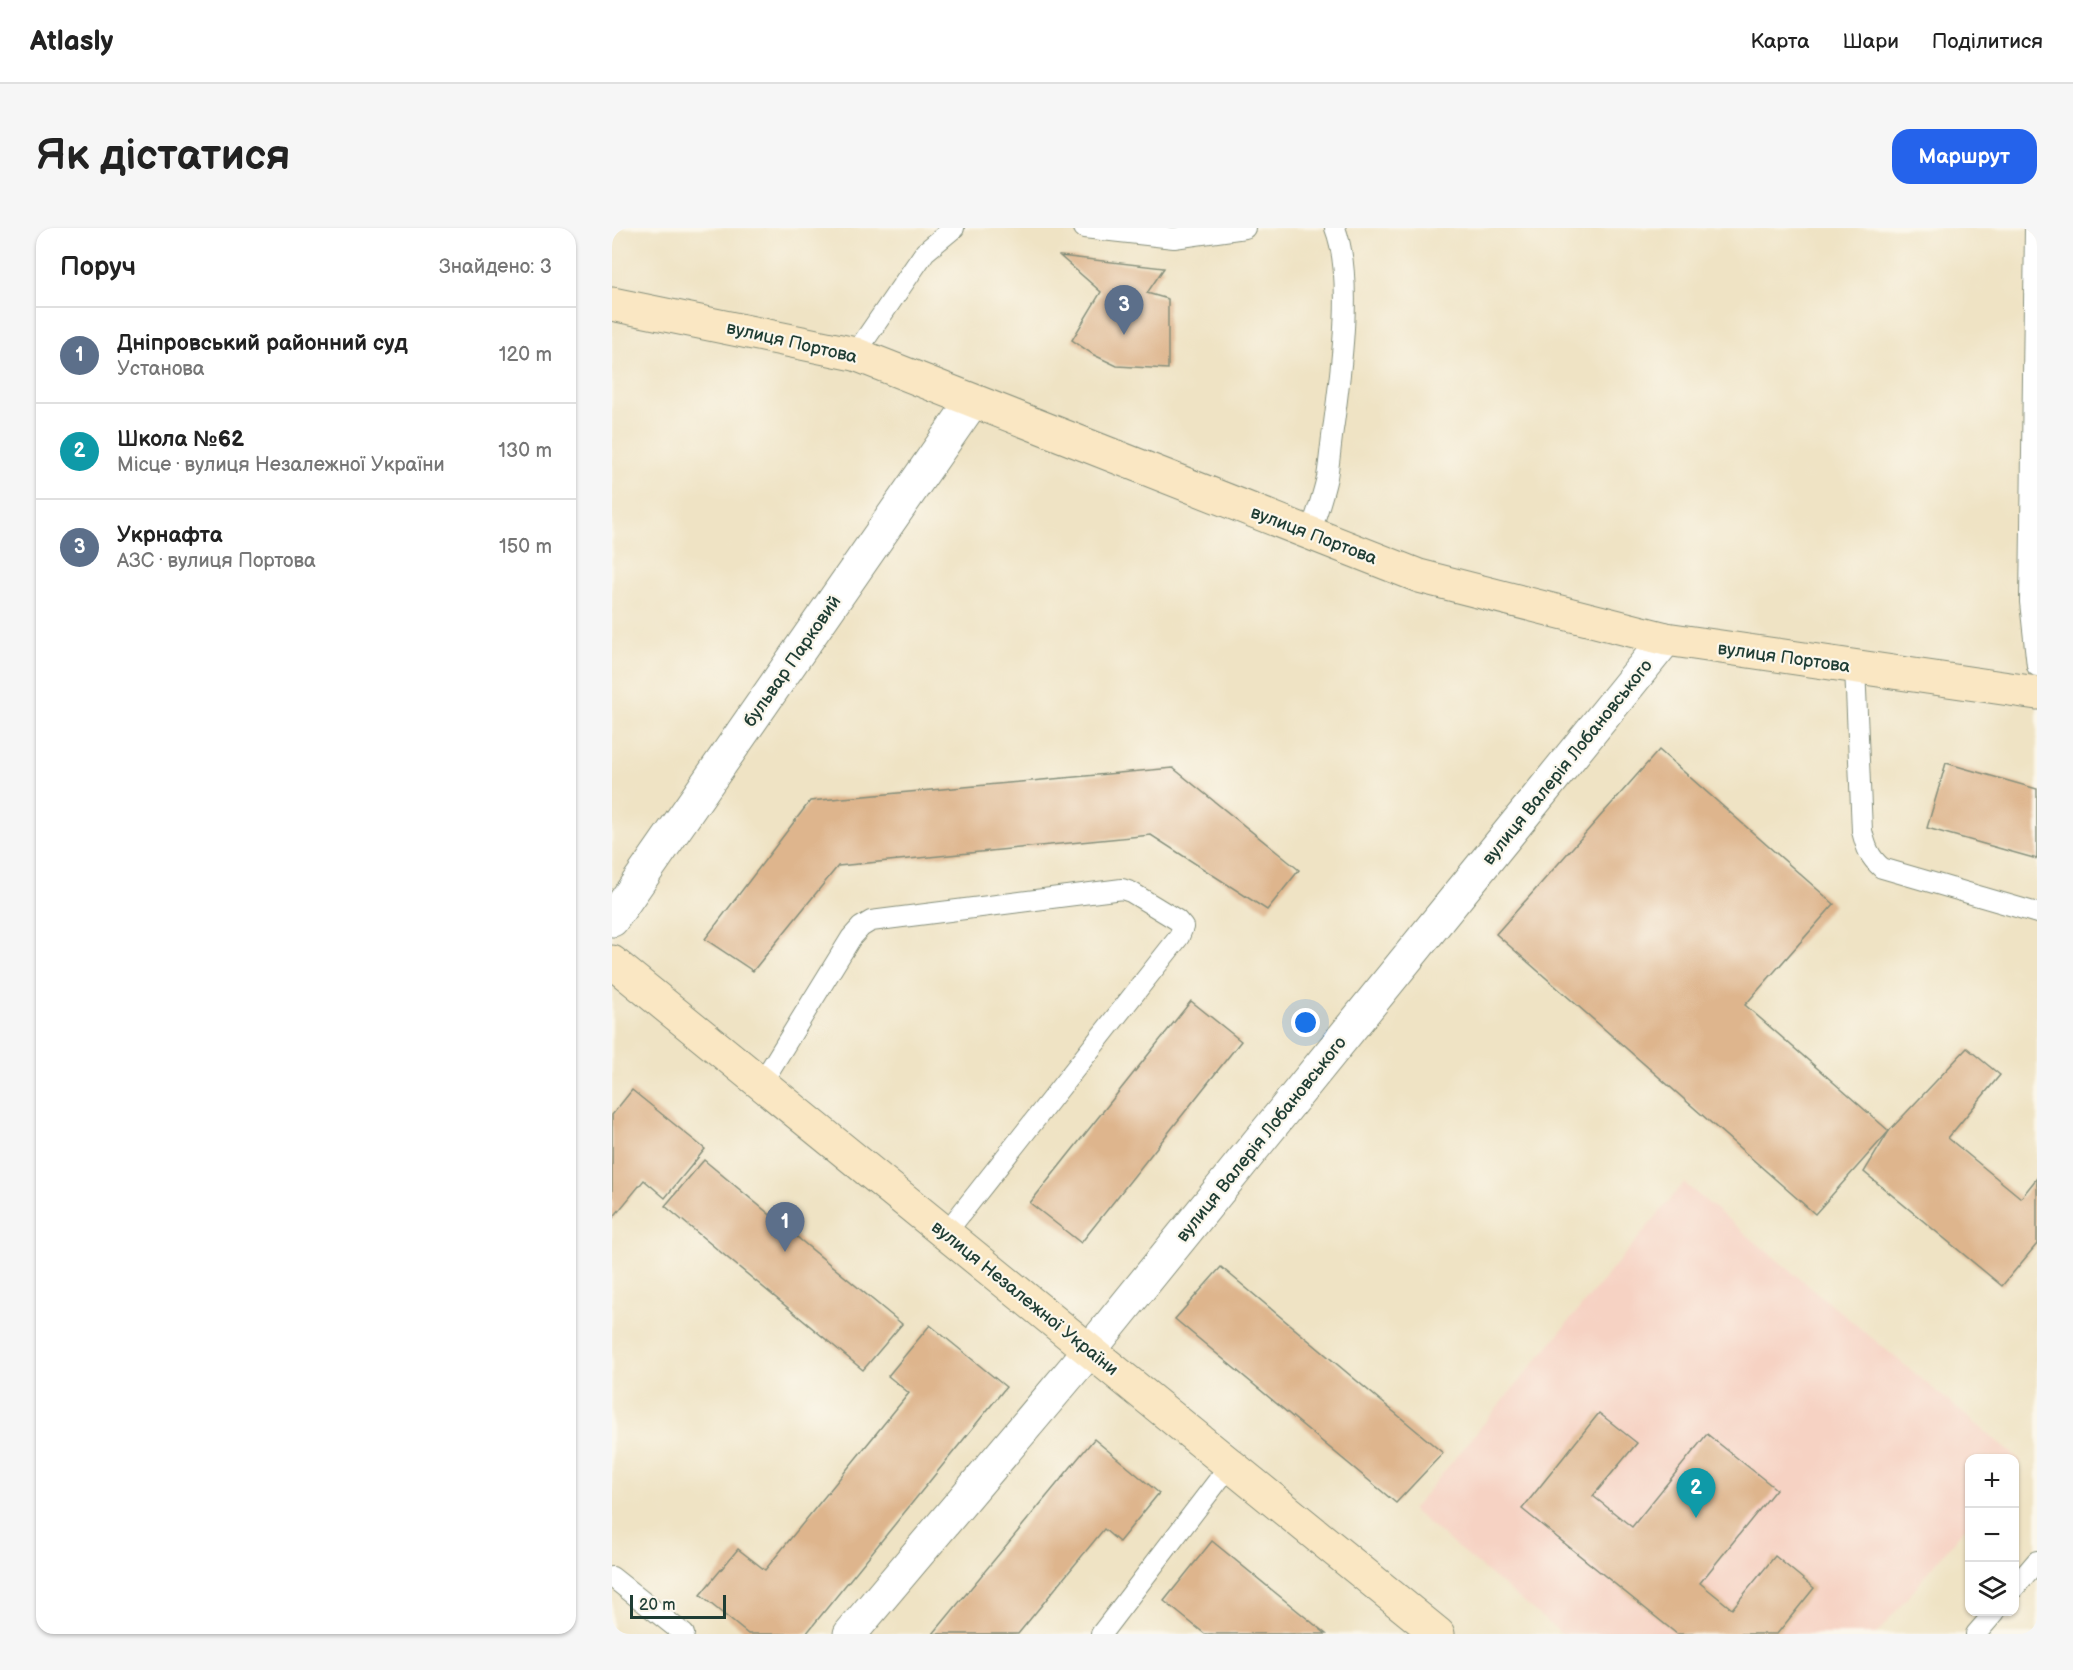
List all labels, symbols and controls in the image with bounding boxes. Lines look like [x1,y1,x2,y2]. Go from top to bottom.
text: Atlasly [30,25,113,58]
text: Карта [1750,29,1810,54]
text: Шари [1843,29,1899,54]
text: Поділитися [1932,29,2043,54]
button: Маршрут [1892,129,2037,184]
text: Як дістатися [36,131,290,182]
text: Поруч [60,252,136,283]
text: Знайдено: 3 [439,255,552,279]
pin: 3 [1104,285,1144,335]
street label: вулиця Портова [724,317,860,368]
text: Дніпровський районний суд [117,330,408,357]
text: 1 [75,343,84,367]
text: 120 m [499,343,552,367]
text: Установа [117,357,205,381]
text: Школа №62 [117,426,244,453]
text: 2 [74,439,85,463]
text: 130 m [498,439,552,463]
text: Місце · вулиця Незалежної України [117,453,445,477]
street label: вулиця Портова [1248,502,1380,569]
text: Укрнафта [117,522,222,549]
text: 3 [74,535,85,559]
text: 150 m [499,535,552,559]
text: АЗС · вулиця Портова [117,549,316,573]
street label: бульвар Парковий [739,592,845,731]
street label: вулиця Портова [1716,638,1852,677]
street label: вулиця Валерія Лобановського [1478,655,1657,869]
your location [1291,1008,1320,1037]
street label: вулиця Валерія Лобановського [1172,1032,1351,1246]
pin: 1 [766,1202,804,1252]
street label: вулиця Незалежної України [927,1217,1122,1380]
map controls [1965,1454,2019,1616]
button: + [1965,1454,2019,1508]
pin: 2 [1676,1468,1716,1518]
button: − [1965,1508,2019,1562]
button: layers [1965,1562,2019,1616]
scale bar [630,1592,726,1620]
text: 20 m [639,1596,675,1615]

